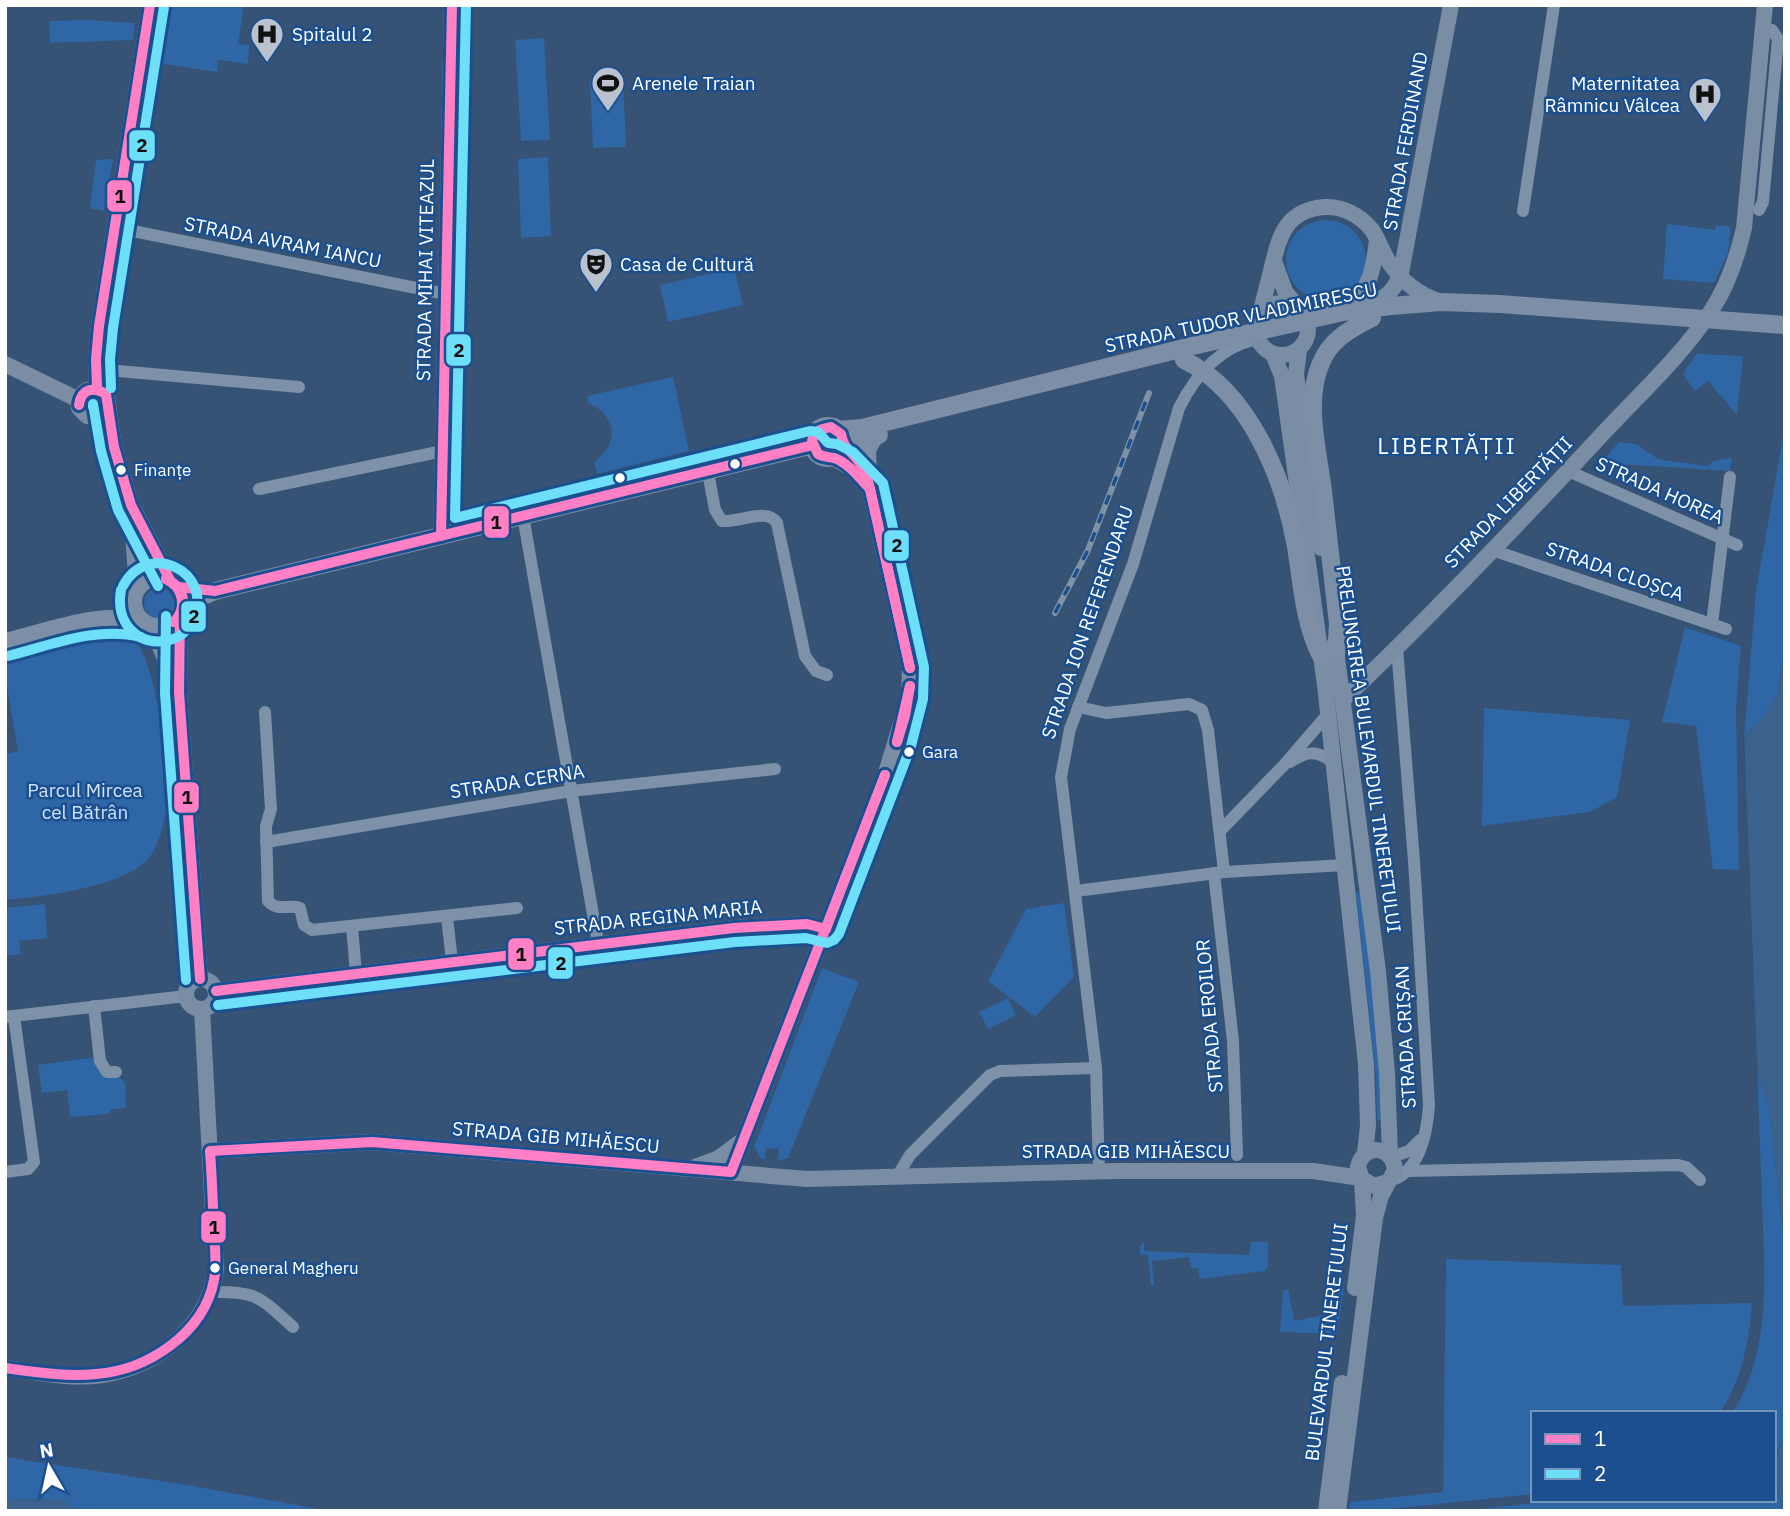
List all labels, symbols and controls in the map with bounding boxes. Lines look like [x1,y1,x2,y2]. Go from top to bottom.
hospital icon: Spitalul 2 [248,15,286,64]
place label: Spitalul 2 [292,22,373,46]
street label: STRADA FERDINAND [1377,50,1433,232]
sports icon: Arenele Traian [589,64,627,113]
place label: Arenele Traian [632,71,756,95]
place label: Maternitatea Râmnicu Vâlcea [1545,71,1680,117]
hospital icon: Maternitatea Râmnicu Vâlcea [1686,75,1724,124]
line badge: 2 [128,129,156,162]
text: 2 [136,133,148,157]
street label: STRADA MIHAI VITEAZUL [411,159,439,381]
line badge: 1 [106,179,133,213]
text: 1 [114,184,126,208]
street label: STRADA AVRAM IANCU [182,211,384,273]
theatre icon: Casa de Cultură [577,245,615,294]
place label: Casa de Cultură [620,252,754,276]
street label: STRADA TUDOR VLADIMIRESCU [1103,276,1379,358]
line badge: 2 [445,333,472,367]
text: 2 [453,338,465,362]
district label: LIBERTĂȚII [1377,430,1517,460]
street label: STRADA LIBERTĂȚII [1439,431,1577,573]
street label: STRADA HOREA [1592,451,1728,529]
unlabelled marker [728,457,742,471]
place label: Finanțe [134,459,191,481]
marker: Finanțe [114,463,128,477]
unlabelled marker [613,471,627,485]
street label: STRADA ION REFERENDARU [1036,502,1138,742]
line badge: 1 [483,505,510,539]
text: 1 [490,510,502,534]
line badge: 2 [883,529,910,562]
text: 2 [891,533,903,557]
street label: STRADA CLOȘCA [1543,536,1687,606]
street label: PRELUNGIREA BULEVARDUL TINERETULUI [1331,564,1407,934]
line badge: 2 [180,600,207,633]
text: 2 [188,604,200,628]
place label: Gara [922,741,958,763]
marker: Gara [902,745,916,759]
street label: STRADA CERNA [448,759,586,803]
park label: Parcul Mircea cel Bătrân [27,778,143,824]
line badge: 1 [173,781,200,814]
text: 1 [181,785,193,809]
street label: STRADA REGINA MARIA [553,894,763,940]
line badge: 1 [507,937,535,971]
street label: STRADA EROILOR [1190,938,1228,1094]
text: 1 [515,942,527,966]
line badge: 2 [547,946,574,980]
text: 2 [555,951,567,975]
street label: STRADA CRIȘAN [1389,965,1421,1109]
street label: STRADA GIB MIHĂESCU [451,1116,661,1158]
street label: STRADA GIB MIHĂESCU [1022,1139,1230,1163]
line badge: 1 [200,1210,227,1244]
text: 1 [208,1215,220,1239]
street label: BULEVARDUL TINERETULUI [1299,1222,1353,1462]
place label: General Magheru [228,1257,359,1279]
marker: General Magheru [208,1261,222,1275]
legend [1531,1411,1776,1502]
text: 1 [1594,1424,1607,1452]
north arrow [14,1432,84,1502]
text: N [38,1437,55,1463]
text: 2 [1594,1459,1607,1487]

